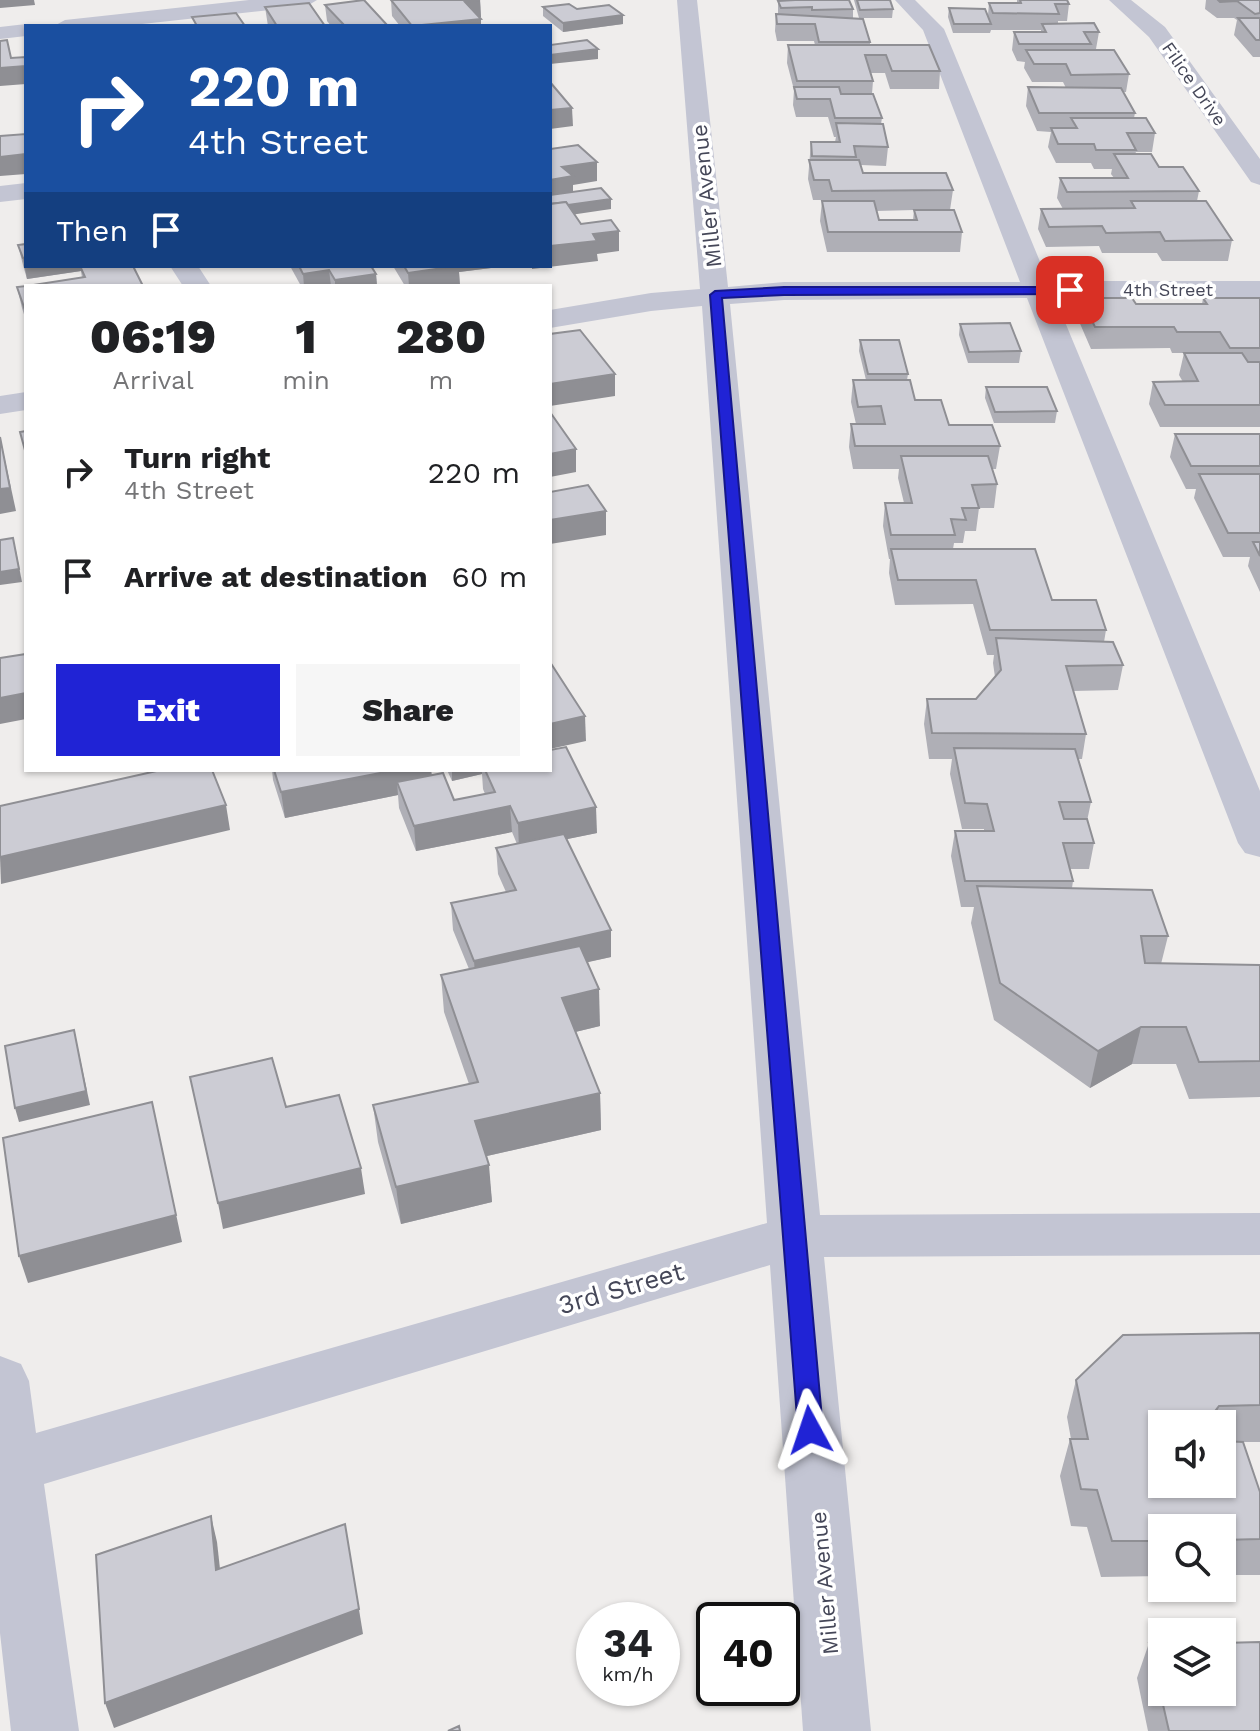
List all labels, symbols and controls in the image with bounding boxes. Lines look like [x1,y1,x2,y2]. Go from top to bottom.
street label: Filice Drive [1158,38,1231,130]
text: 220 m [188,54,360,120]
icon: right [56,56,160,160]
text: 4th Street [188,121,368,163]
street label: Miller Avenue [687,123,726,269]
icon: arrive [144,208,188,252]
text: Then [56,213,128,248]
pin [1036,256,1104,324]
icon: arrive [1048,268,1092,312]
street label: 4th Street [1123,279,1213,300]
text: 06:19 [90,308,216,365]
text: 1 [295,308,317,365]
text: 280 [396,308,486,365]
text: Arrival [113,365,194,395]
text: min [282,365,330,395]
text: m [429,365,453,395]
text: Turn right [124,440,270,475]
icon: right [56,450,100,494]
text: 220 m [428,455,520,490]
text: 4th Street [124,475,254,505]
icon: arrive [56,554,100,598]
text: Arrive at destination [124,559,428,594]
text: 60 m [452,559,527,594]
button: Exit [56,664,280,756]
button: Share [296,664,520,756]
street label: 3rd Street [555,1256,687,1320]
position arrow [768,1388,852,1472]
map controls [1148,1410,1236,1706]
button: sound [1148,1410,1236,1498]
street label: Miller Avenue [806,1510,843,1656]
button: search [1148,1514,1236,1602]
speed limit sign: 40 [696,1602,800,1706]
button: layers [1148,1618,1236,1706]
text: 34 [603,1620,653,1667]
text: km/h [602,1662,654,1686]

